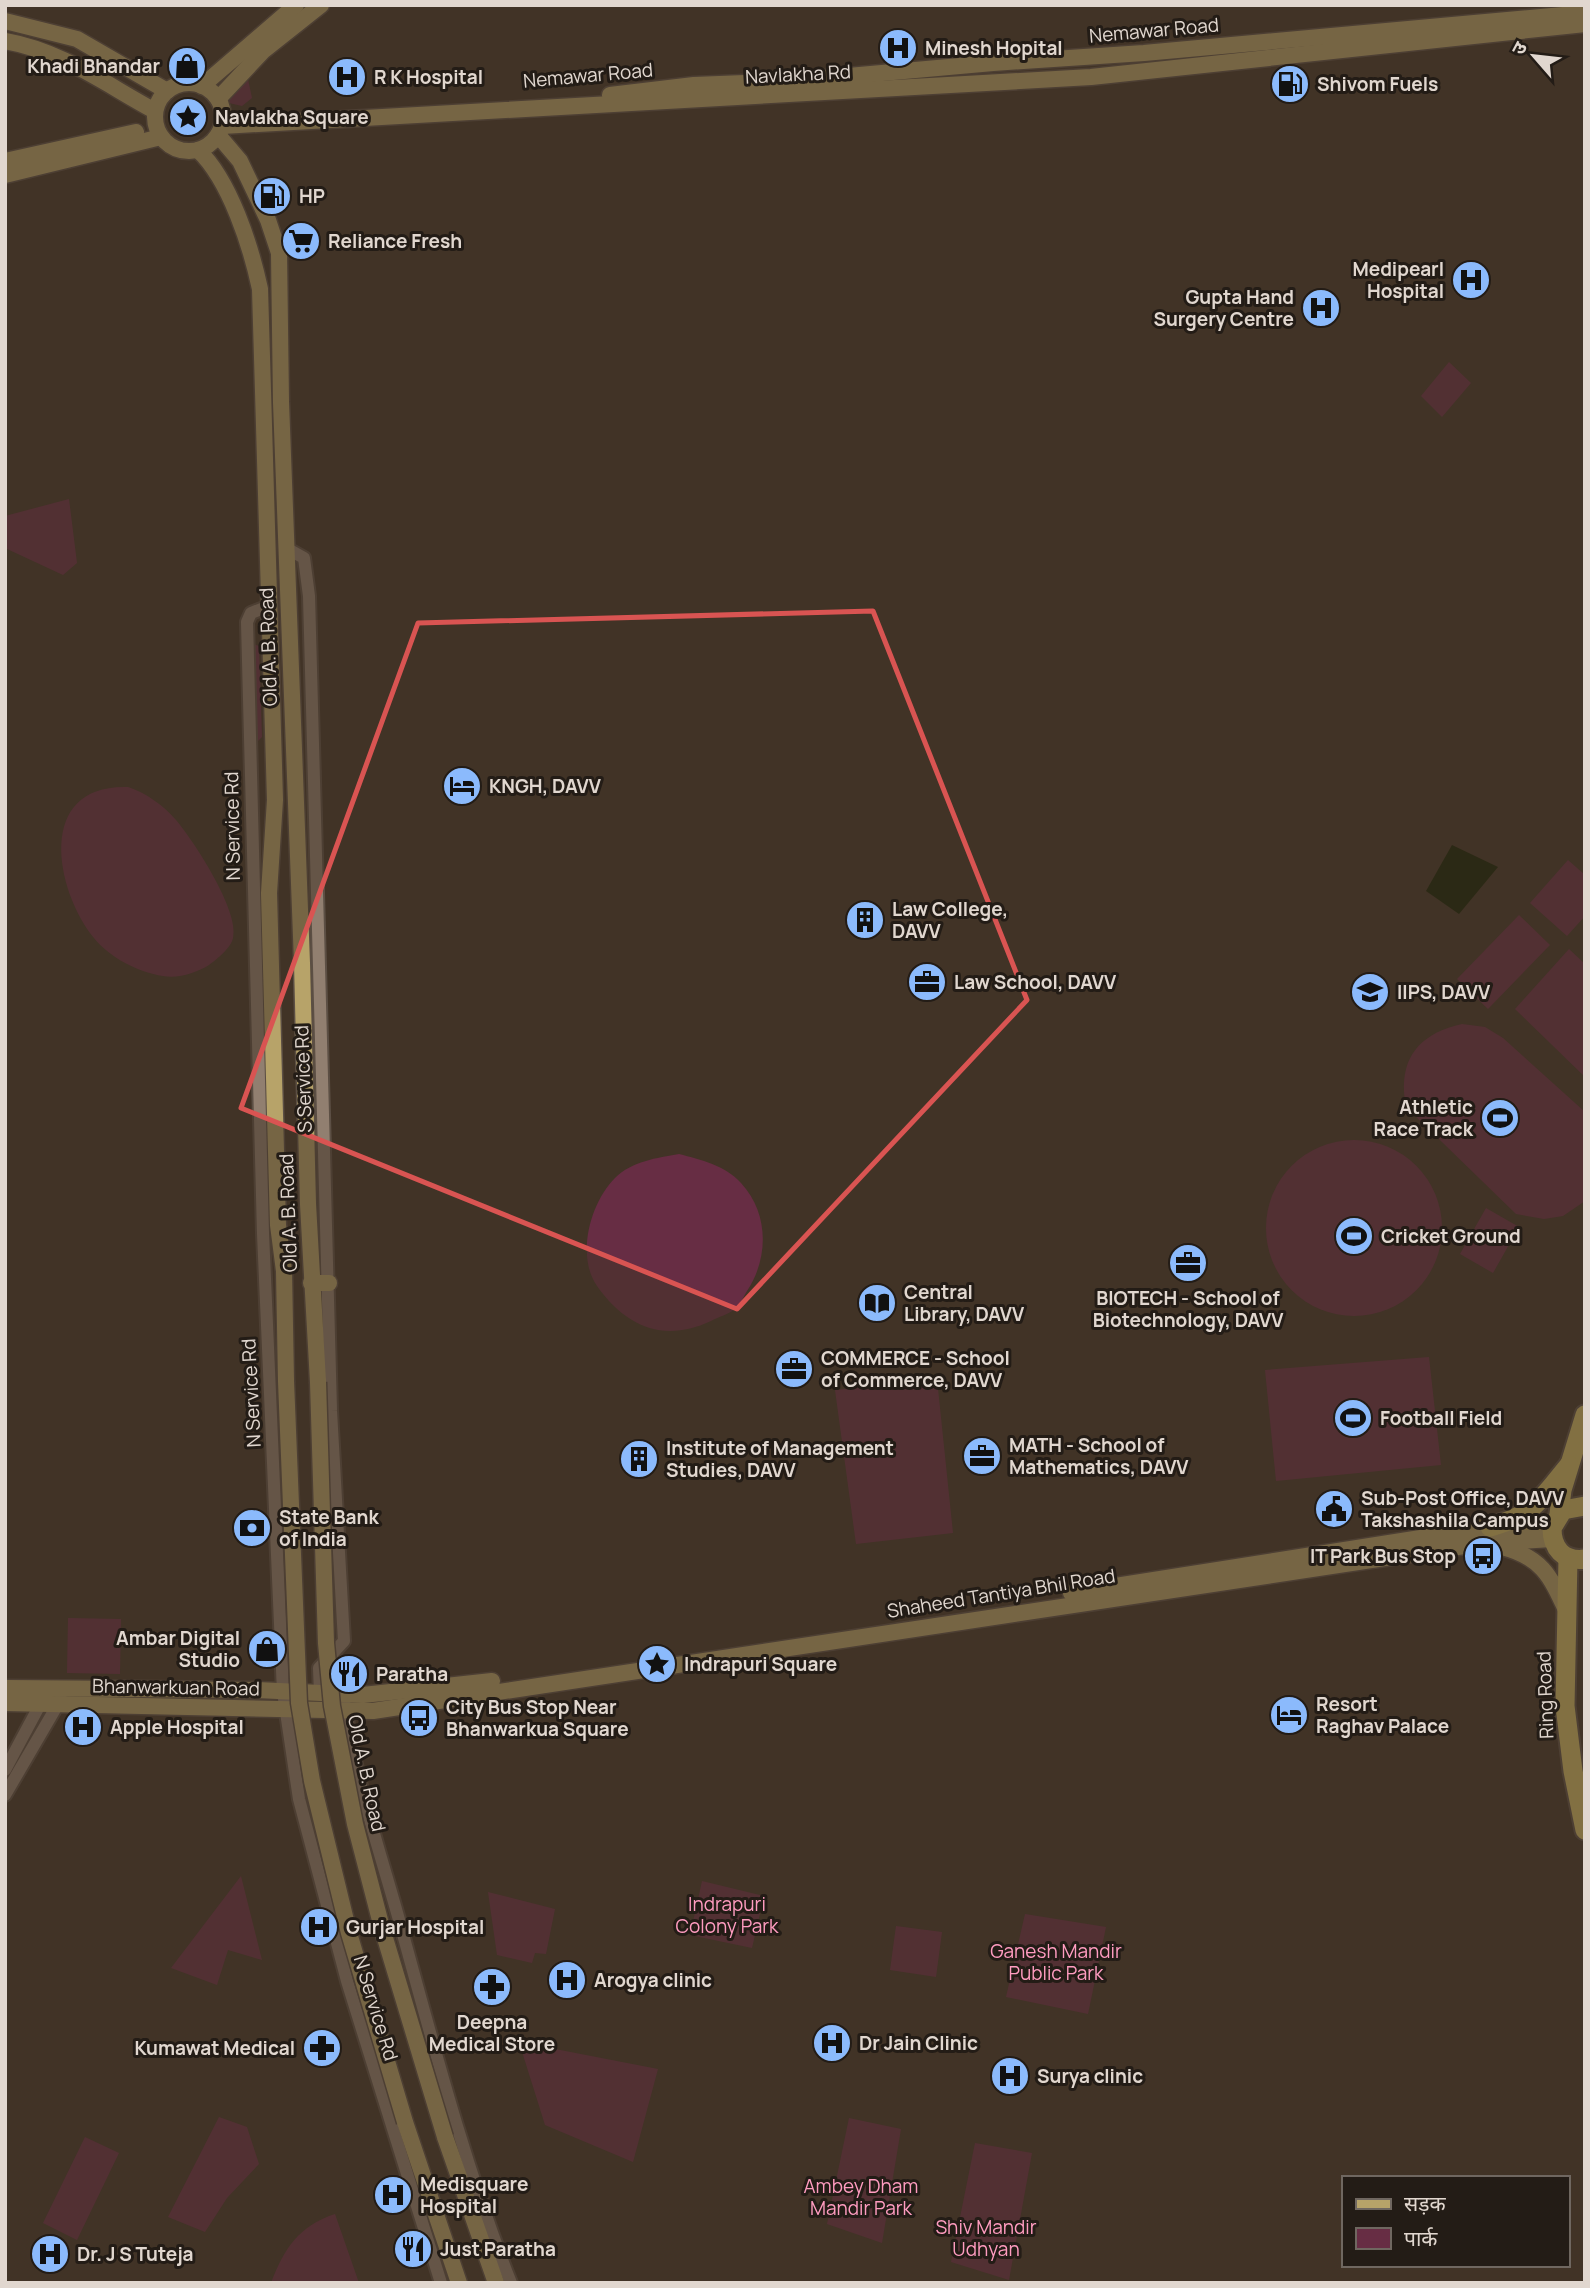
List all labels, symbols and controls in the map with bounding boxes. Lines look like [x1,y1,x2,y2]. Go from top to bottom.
street label: Nemawar Road [1088,11,1220,49]
north arrow [1499,21,1569,91]
hospital icon: Minesh Hopital [877,27,919,69]
place label: Minesh Hopital [925,35,1063,61]
text: उ [1505,36,1533,59]
shop icon: Khadi Bhandar [166,45,208,87]
place label: Khadi Bhandar [27,53,160,79]
hospital icon: R K Hospital [326,56,368,98]
street label: Nemawar Road [522,56,654,94]
street label: Navlakha Rd [744,58,852,90]
fuel station icon: Shivom Fuels [1269,63,1311,105]
place label: R K Hospital [374,64,483,90]
place label: Shivom Fuels [1317,71,1438,97]
place icon: Navlakha Square [167,96,209,138]
place label: Navlakha Square [215,104,369,130]
fuel station icon: HP [251,175,293,217]
place label: HP [299,183,325,209]
supermarket icon: Reliance Fresh [280,220,322,262]
place label: Reliance Fresh [328,228,462,254]
place label: Medipearl Hospital [1352,256,1444,304]
hospital icon: Medipearl Hospital [1450,259,1492,301]
place label: Gupta Hand Surgery Centre [1153,284,1294,332]
hospital icon: Gupta Hand Surgery Centre [1300,287,1342,329]
street label: Old A. B. Road [253,587,283,707]
hotel icon: KNGH, DAVV [441,765,483,807]
street label: N Service Rd [218,771,246,881]
place label: KNGH, DAVV [489,773,602,799]
place label: Law College, DAVV [892,896,1008,944]
building icon: Law College, DAVV [844,899,886,941]
office icon: Law School, DAVV [906,961,948,1003]
place label: Law School, DAVV [954,969,1117,995]
school or university icon: IIPS, DAVV [1349,971,1391,1013]
place label: IIPS, DAVV [1397,979,1491,1005]
street label: S Service Rd [288,1025,318,1133]
place label: Athletic Race Track [1374,1094,1474,1142]
sports icon: Athletic Race Track [1479,1097,1521,1139]
street label: Old A. B. Road [273,1153,303,1273]
sports icon: Cricket Ground [1333,1215,1375,1257]
place label: Cricket Ground [1381,1223,1521,1249]
office icon: BIOTECH - School of Biotechnology, DAVV [1167,1242,1209,1284]
place label: Central Library, DAVV [904,1279,1025,1327]
library icon: Central Library, DAVV [856,1282,898,1324]
place label: BIOTECH - School of Biotechnology, DAVV [1093,1285,1284,1333]
street label: N Service Rd [235,1338,267,1448]
place label: COMMERCE - School of Commerce, DAVV [821,1345,1010,1393]
office icon: COMMERCE - School of Commerce, DAVV [773,1348,815,1390]
sports icon: Football Field [1332,1397,1374,1439]
place label: Football Field [1380,1405,1502,1431]
place label: MATH - School of Mathematics, DAVV [1009,1432,1189,1480]
place label: Institute of Management Studies, DAVV [666,1435,894,1483]
office icon: MATH - School of Mathematics, DAVV [961,1435,1003,1477]
building icon: Institute of Management Studies, DAVV [618,1438,660,1480]
place label: Sub-Post Office, DAVV Takshashila Campus [1361,1485,1565,1533]
public building icon: Sub-Post Office, DAVV Takshashila Campus [1313,1488,1355,1530]
place label: State Bank of India [279,1504,379,1552]
bank icon: State Bank of India [231,1507,273,1549]
bus stop icon: IT Park Bus Stop [1462,1535,1504,1577]
place label: IT Park Bus Stop [1310,1543,1456,1569]
street label: Shaheed Tantiya Bhil Road [885,1562,1117,1624]
place label: Ambar Digital Studio [116,1625,240,1673]
shop icon: Ambar Digital Studio [246,1628,288,1670]
place icon: Indrapuri Square [636,1643,678,1685]
place label: Indrapuri Square [684,1651,837,1677]
street label: Ring Road [1530,1651,1560,1739]
restaurant icon: Paratha [328,1653,370,1695]
place label: Paratha [376,1661,448,1687]
street label: Bhanwarkuan Road [92,1673,260,1701]
place label: Resort Raghav Palace [1316,1691,1449,1739]
place label: City Bus Stop Near Bhanwarkua Square [446,1694,629,1742]
hotel icon: Resort Raghav Palace [1268,1694,1310,1736]
bus stop icon: City Bus Stop Near Bhanwarkua Square [398,1697,440,1739]
hospital icon: Apple Hospital [62,1706,104,1748]
street label: Old A. B. Road [342,1712,392,1834]
place label: Apple Hospital [110,1714,244,1740]
park label: Indrapuri Colony Park [675,1891,779,1939]
hospital icon: Gurjar Hospital [298,1906,340,1948]
place label: Gurjar Hospital [346,1914,484,1940]
park label: Ganesh Mandir Public Park [990,1938,1122,1986]
street label: N Service Rd [348,1952,404,2064]
hospital icon: Arogya clinic [546,1959,588,2001]
pharmacy icon: Deepna Medical Store [471,1966,513,2008]
place label: Arogya clinic [594,1967,712,1993]
place label: Deepna Medical Store [429,2009,555,2057]
hospital icon: Dr Jain Clinic [811,2022,853,2064]
pharmacy icon: Kumawat Medical [301,2027,343,2069]
place label: Dr Jain Clinic [859,2030,978,2056]
place label: Kumawat Medical [134,2035,295,2061]
hospital icon: Surya clinic [989,2055,1031,2097]
place label: Surya clinic [1037,2063,1143,2089]
place label: Medisquare Hospital [420,2171,528,2219]
park label: Ambey Dham Mandir Park [804,2173,918,2221]
hospital icon: Medisquare Hospital [372,2174,414,2216]
legend [1342,2176,1569,2267]
text: सड़क [1404,2189,1446,2217]
park label: Shiv Mandir Udhyan [935,2214,1037,2262]
text: पार्क [1404,2224,1438,2252]
restaurant icon: Just Paratha [392,2228,434,2270]
hospital icon: Dr. J S Tuteja [29,2233,71,2275]
place label: Just Paratha [440,2236,556,2262]
place label: Dr. J S Tuteja [77,2241,194,2267]

